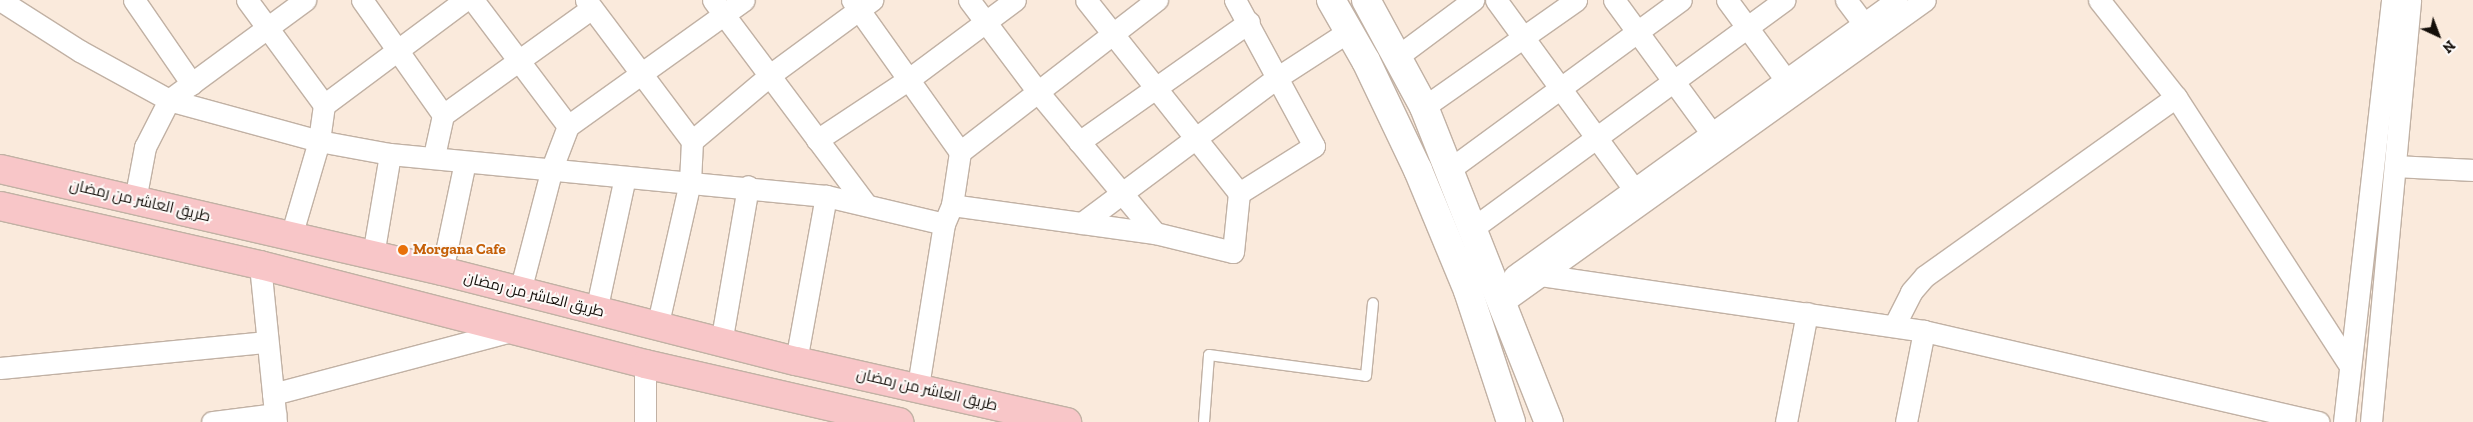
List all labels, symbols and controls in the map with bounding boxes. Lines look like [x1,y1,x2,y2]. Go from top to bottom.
north arrow [2413,10,2463,60]
text: N [2439,36,2458,56]
street label: طريق العاشر من رمضان [68,176,212,226]
place label: Morgana Cafe [413,241,506,259]
marker: Morgana Cafe [397,244,409,256]
street label: طريق العاشر من رمضان [462,269,606,321]
street label: طريق العاشر من رمضان [855,365,999,415]

